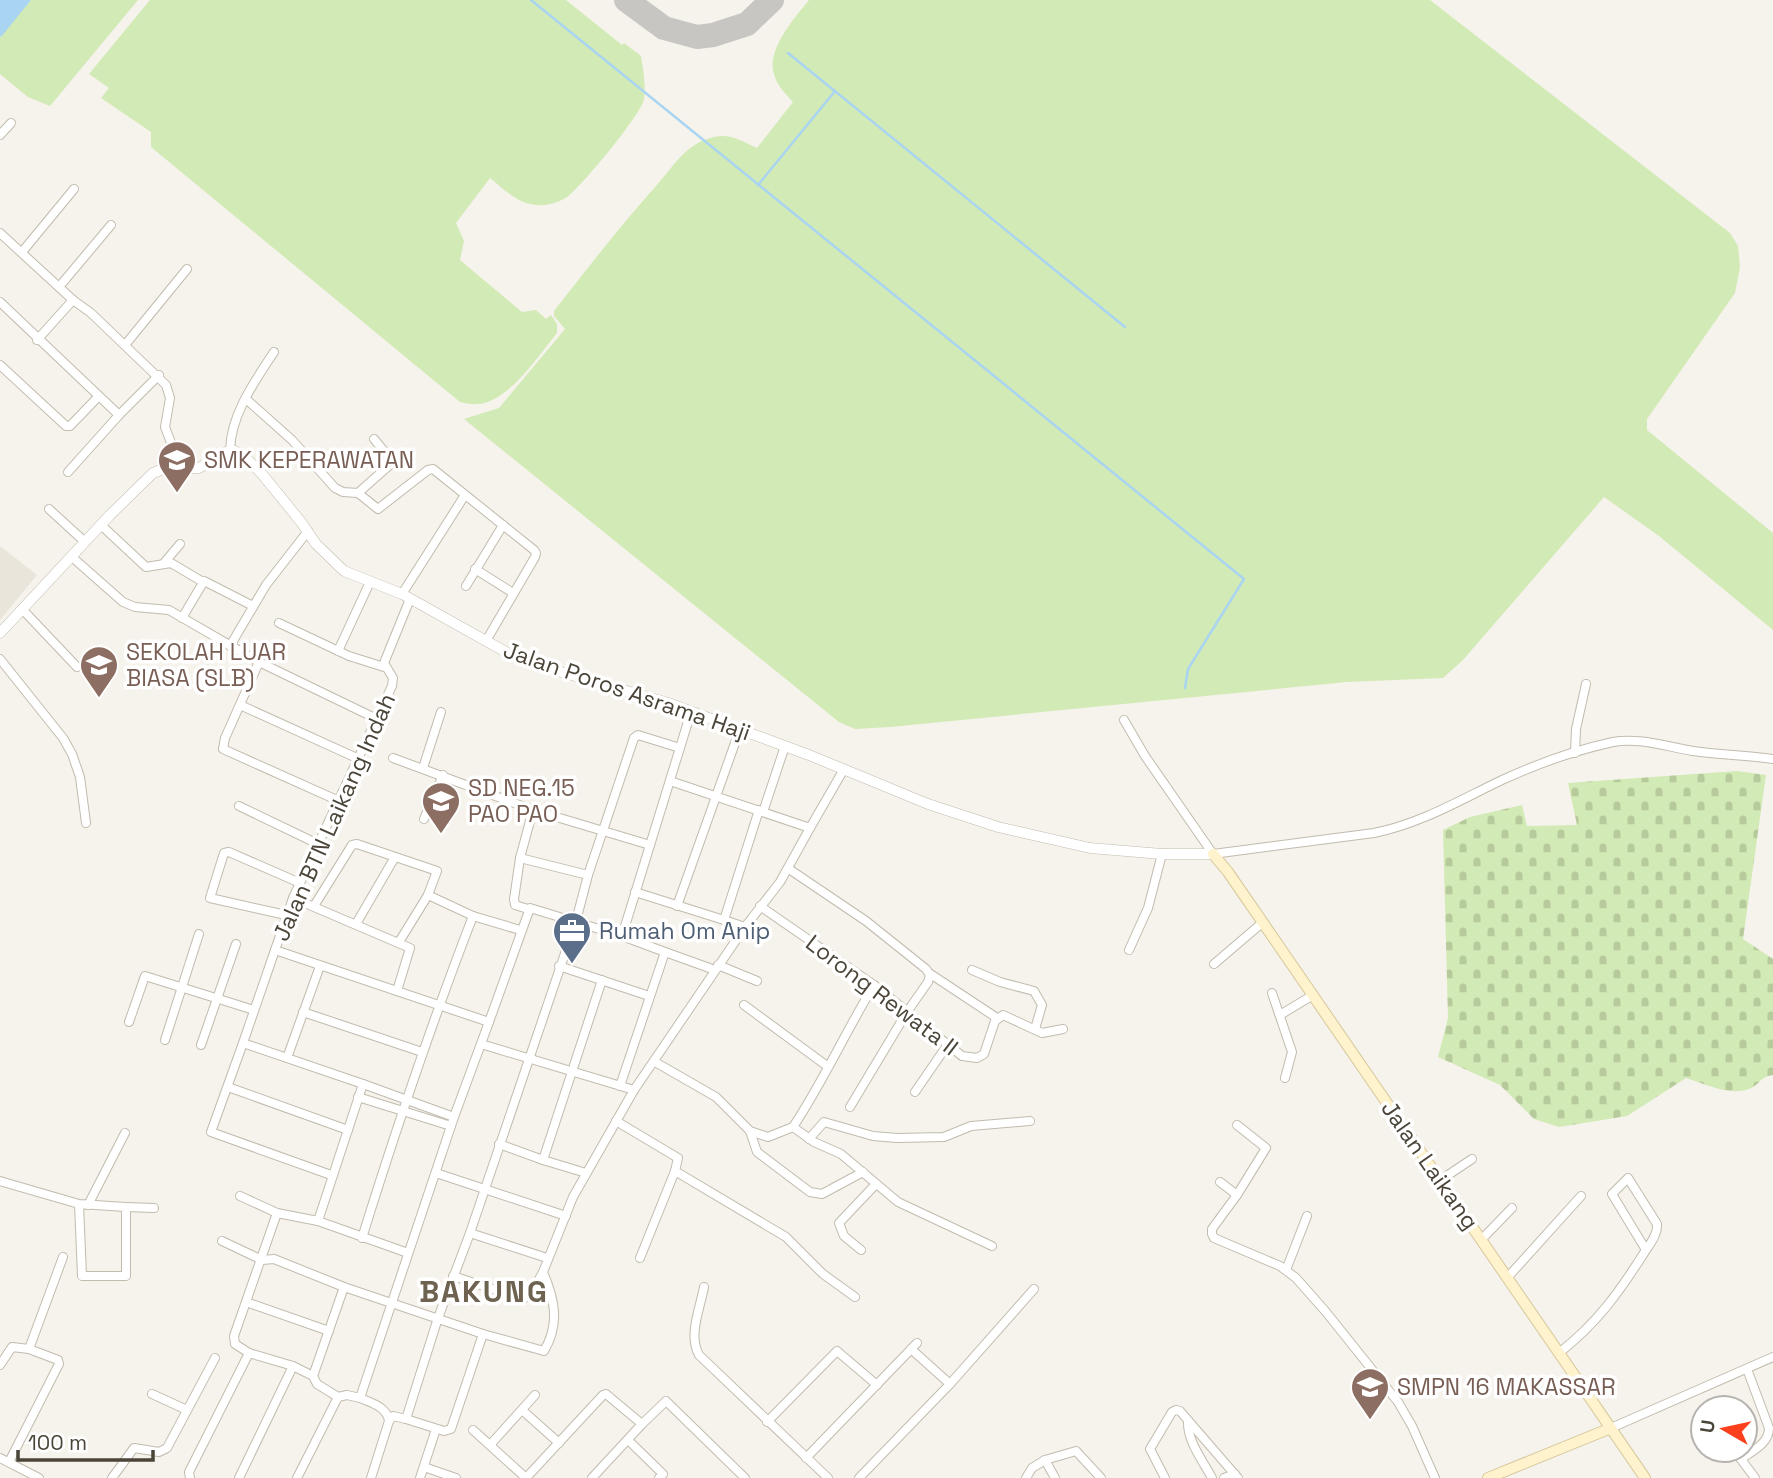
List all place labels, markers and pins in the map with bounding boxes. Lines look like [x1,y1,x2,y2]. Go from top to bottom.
school or university icon: SMK KEPERAWATAN [156,439,198,494]
place label: SMK KEPERAWATAN [204,445,414,475]
place label: SEKOLAH LUAR BIASA (SLB) [126,637,286,693]
school or university icon: SEKOLAH LUAR BIASA (SLB) [78,644,120,699]
place label: SD NEG.15 PAO PAO [468,773,575,829]
school or university icon: SD NEG.15 PAO PAO [420,780,462,835]
office icon: Rumah Om Anip [551,910,593,965]
place label: Rumah Om Anip [599,916,770,946]
school or university icon: SMPN 16 MAKASSAR [1349,1366,1391,1421]
place label: SMPN 16 MAKASSAR [1397,1372,1616,1402]

